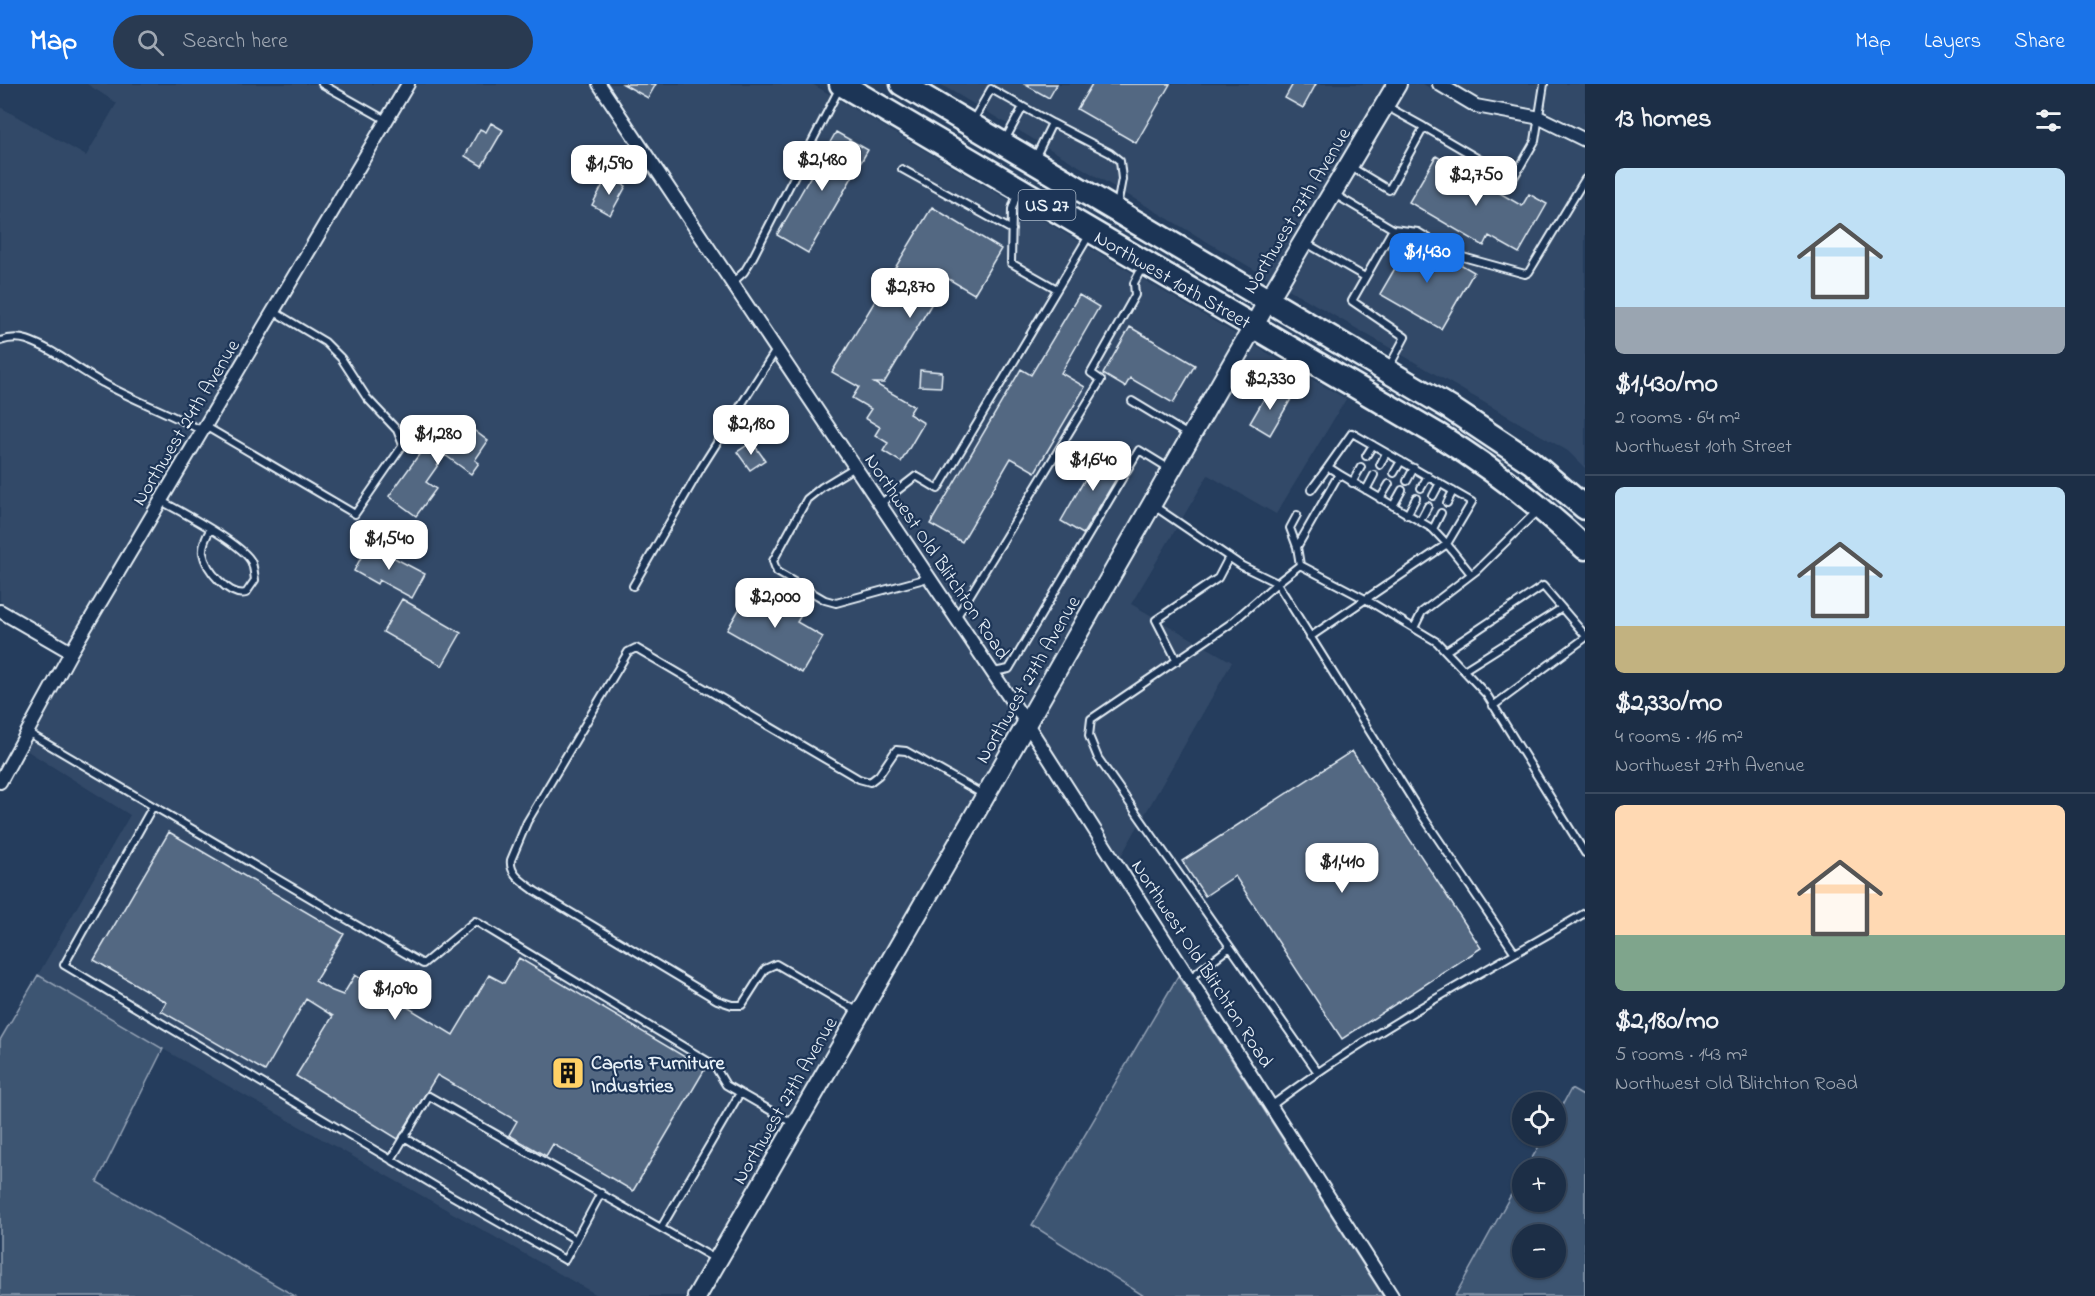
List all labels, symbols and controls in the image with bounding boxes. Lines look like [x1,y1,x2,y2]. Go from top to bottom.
search box [113,15,533,69]
text: Map [30,22,77,63]
icon: search [134,26,167,59]
text: Search here [182,26,288,58]
text: Map [1855,27,1891,57]
text: Layers [1924,27,1981,57]
text: Share [2014,27,2065,57]
text: 13 homes [1615,101,1711,139]
icon: filters [2032,104,2065,137]
street label: Northwest 27th Avenue [1237,123,1359,300]
pin: $2,480 [773,141,871,192]
pin: $1,590 [560,145,658,196]
text: $2,480 [797,146,847,175]
text: $1,590 [585,150,633,179]
pin: $2,750 [1427,156,1525,207]
text: $2,750 [1449,161,1503,190]
road number: US 27 [1018,190,1076,220]
icon: home [1786,207,1894,315]
street label: Northwest 10th Street [1088,224,1256,338]
pin: $1,430 [1378,233,1476,284]
text: $1,430 [1403,238,1451,267]
pin: $2,870 [861,268,959,319]
text: $2,870 [885,273,935,302]
street label: Northwest 24th Avenue [126,335,248,512]
pin: $2,330 [1221,360,1319,411]
text: $2,330 [1245,365,1295,394]
text: $1,430/mo [1615,366,1718,404]
text: 2 rooms · 64 m² [1615,404,1740,433]
pin: $2,180 [702,405,800,456]
text: $2,180 [727,410,775,439]
pin: $1,280 [389,415,487,466]
text: $1,280 [414,420,462,449]
text: Northwest 10th Street [1615,433,1792,462]
pin: $1,640 [1044,441,1142,492]
text: $1,640 [1069,446,1117,475]
street label: Northwest Old Blitchton Road [856,449,1016,666]
pin: $1,540 [340,520,438,571]
text: $1,540 [364,525,414,554]
icon: home [1786,526,1894,634]
pin: $2,000 [726,578,824,629]
text: $2,000 [749,583,801,612]
street label: Northwest 27th Avenue [969,591,1089,770]
text: $2,330/mo [1615,685,1723,723]
text: 4 rooms · 116 m² [1615,723,1743,752]
text: Northwest 27th Avenue [1615,752,1805,781]
pin: $1,410 [1293,843,1391,894]
icon: home [1786,844,1894,952]
text: $1,410 [1319,848,1365,877]
street label: Northwest Old Blitchton Road [1123,855,1279,1074]
pin: $1,090 [346,970,444,1021]
text: $1,090 [372,975,418,1004]
text: $2,180/mo [1615,1003,1719,1041]
street label: Northwest 27th Avenue [726,1012,846,1191]
text: 5 rooms · 143 m² [1615,1041,1748,1070]
place label: Capris Furniture Industries [591,1050,726,1102]
building icon: Capris Furniture Industries [550,1055,586,1091]
text: Northwest Old Blitchton Road [1615,1070,1858,1099]
map controls [1512,1092,1566,1278]
button: locate [1512,1092,1566,1146]
button: + [1512,1158,1566,1212]
button: − [1512,1224,1566,1278]

